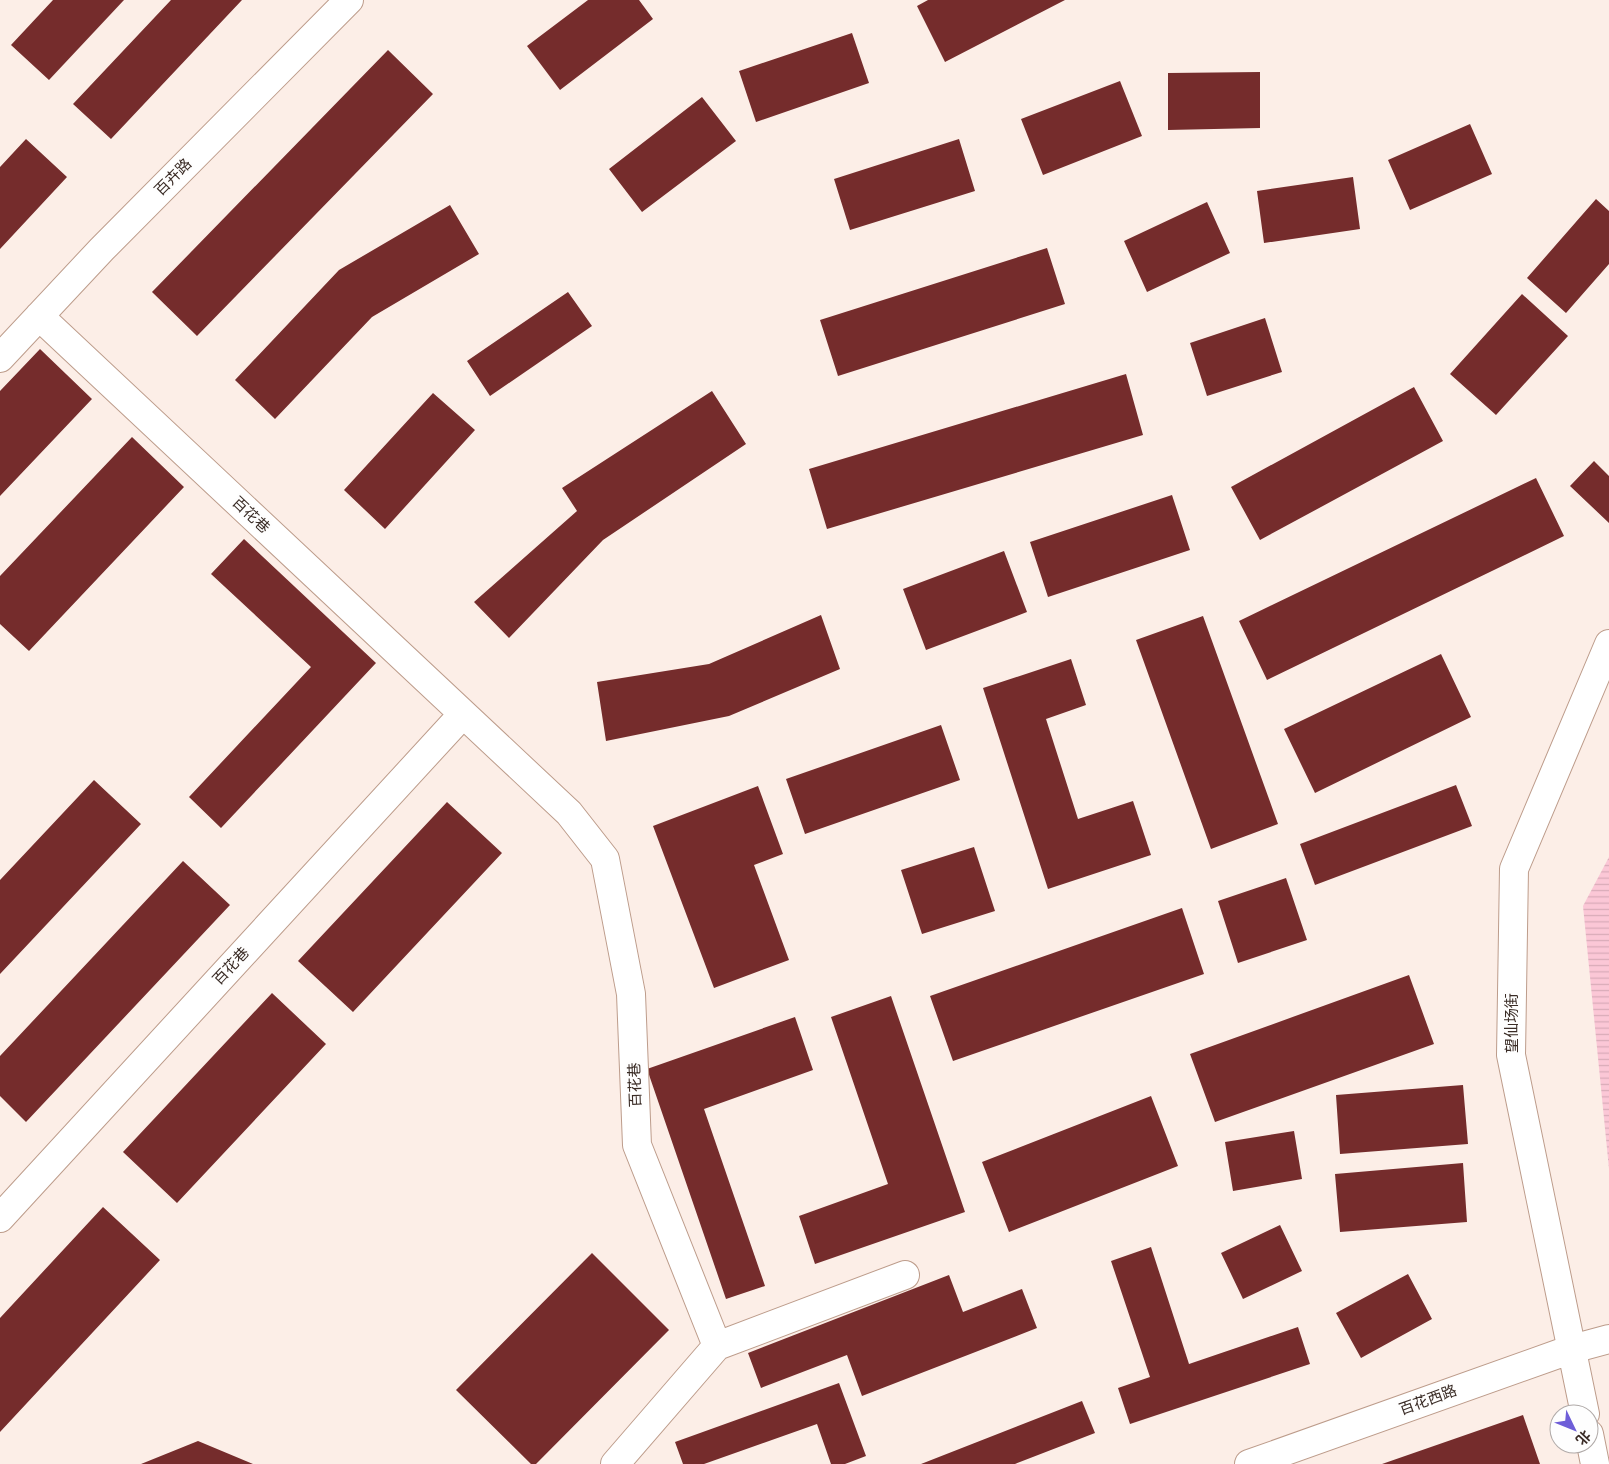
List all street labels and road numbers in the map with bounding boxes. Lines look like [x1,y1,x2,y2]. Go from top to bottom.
street label: 百卉路 [151,155,195,199]
street label: 百花巷 [228,493,274,537]
street label: 百花巷 [209,943,253,989]
street label: 望仙场街 [1503,993,1521,1053]
street label: 百花巷 [625,1062,645,1108]
street label: 百花西路 [1397,1381,1459,1419]

